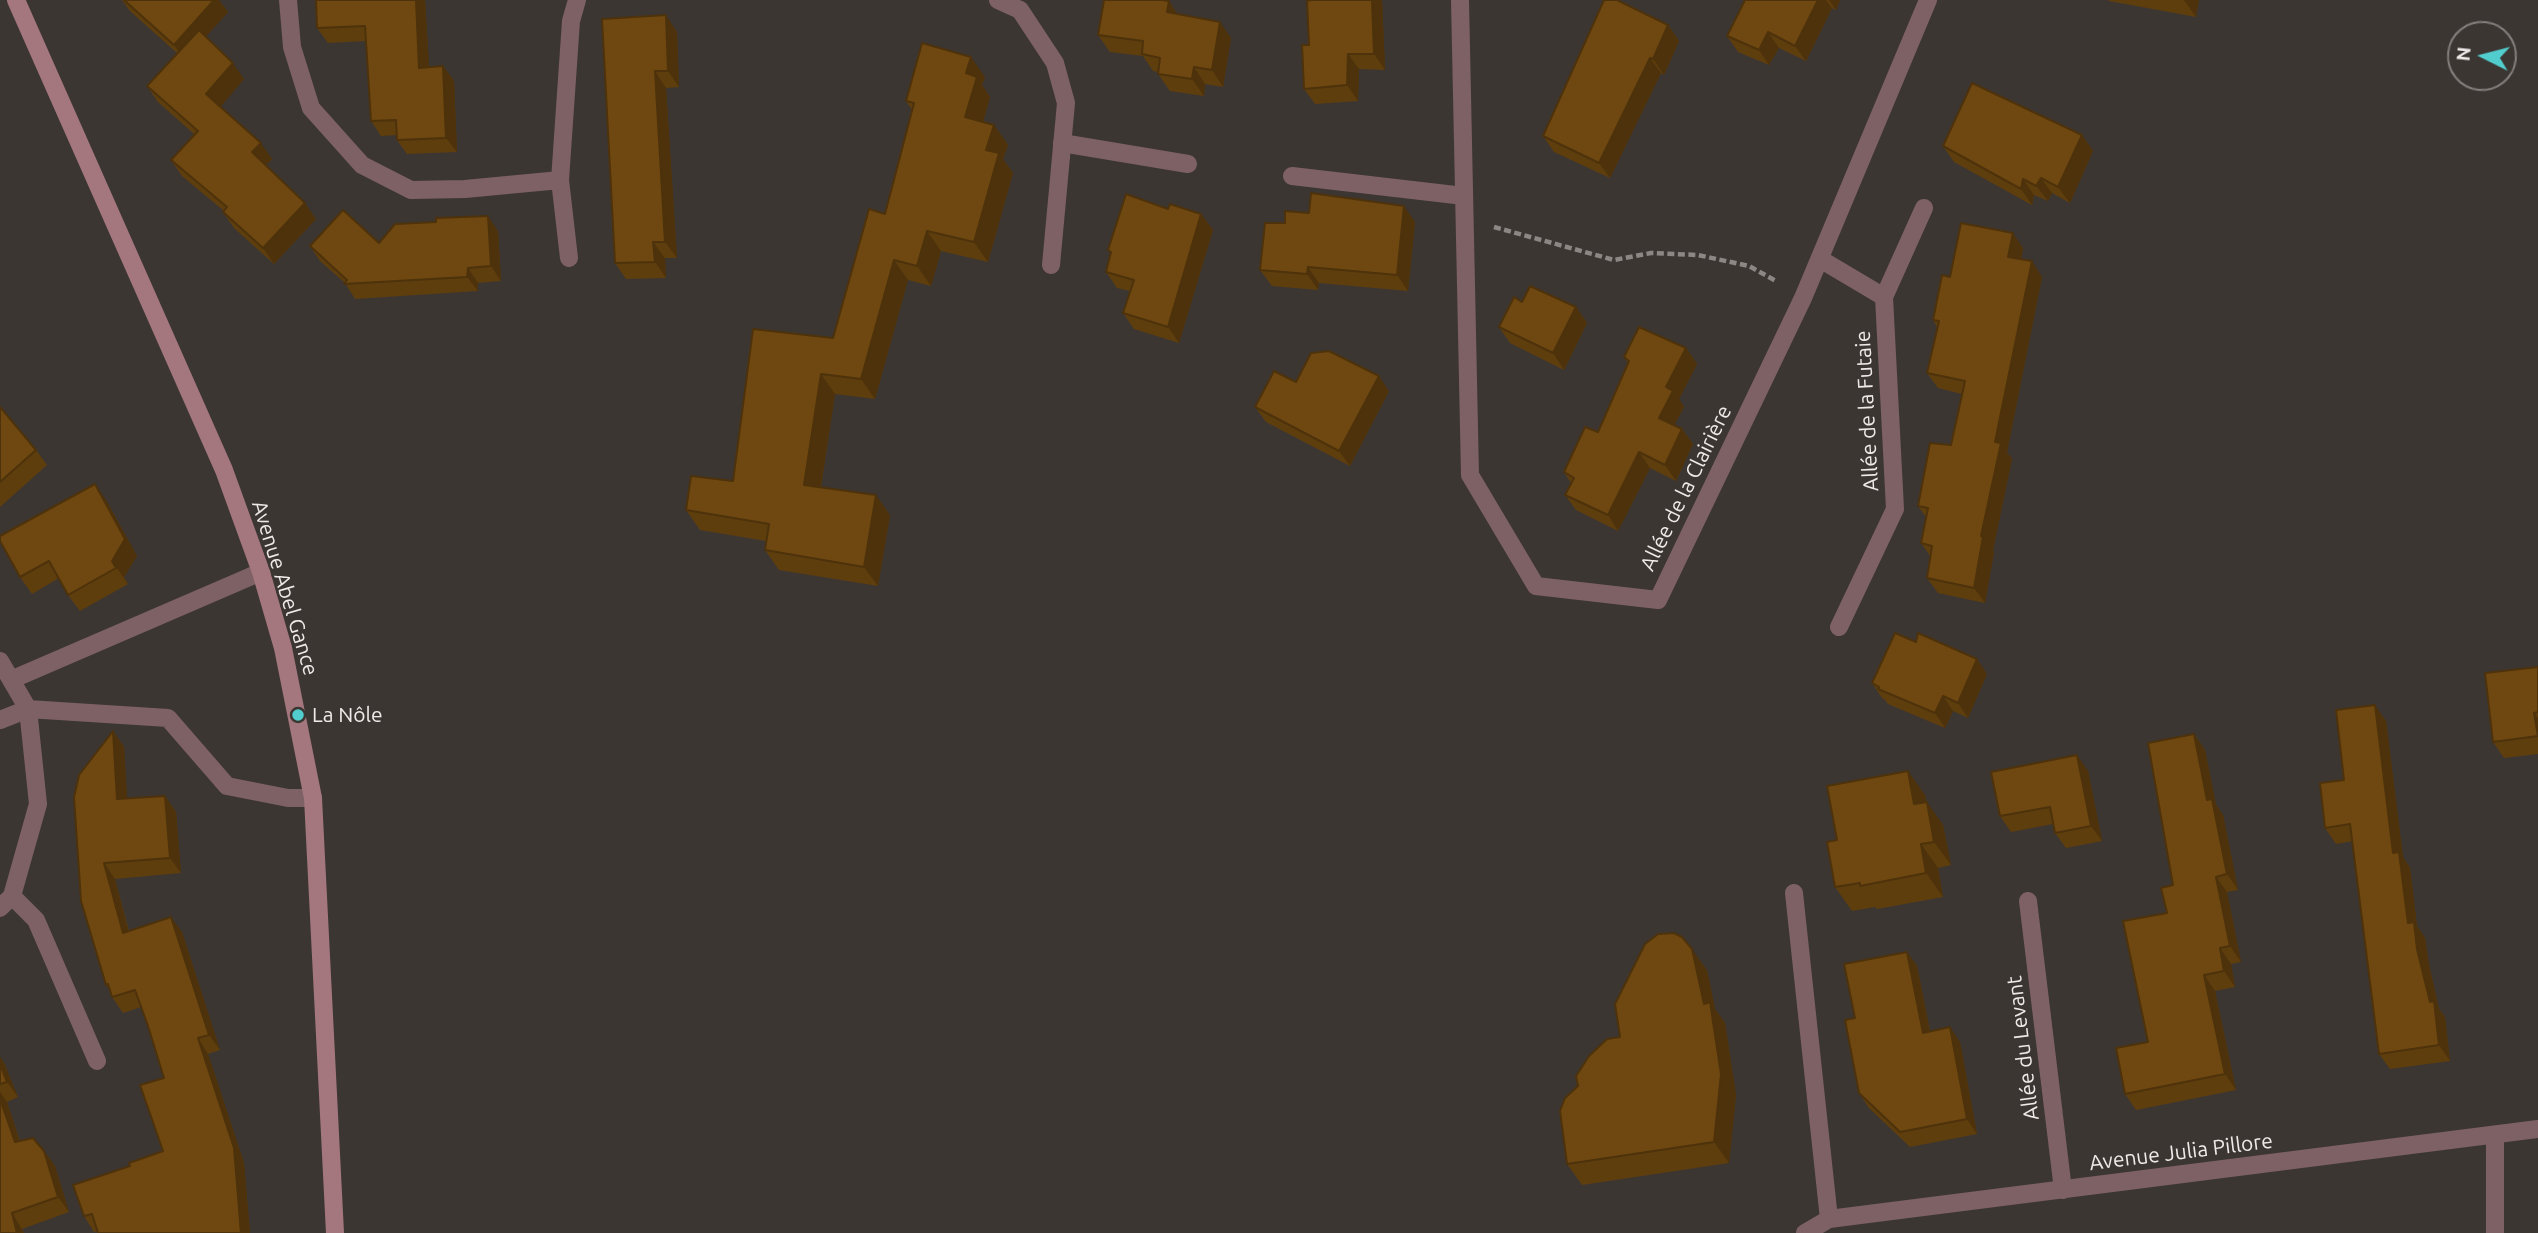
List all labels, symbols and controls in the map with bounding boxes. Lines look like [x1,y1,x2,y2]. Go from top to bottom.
north arrow [2447,21,2517,91]
text: N [2451,46,2475,62]
street label: Allée de la Futaie [1850,330,1884,492]
street label: Allée de la Clairière [1635,401,1737,575]
street label: Avenue Abel Gance [246,498,324,678]
place label: La Nôle [312,702,383,728]
marker: La Nôle [290,707,306,723]
street label: Allée du Levant [2002,974,2044,1122]
street label: Avenue Julia Pillore [2088,1128,2274,1176]

